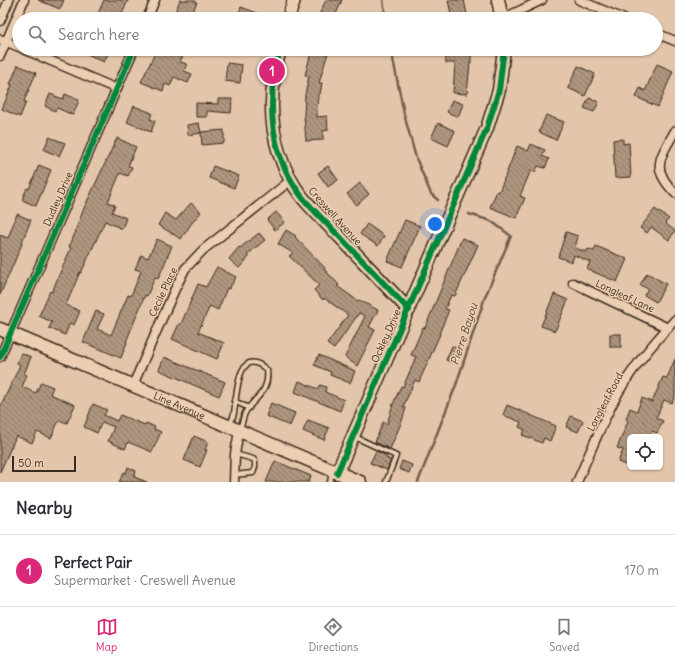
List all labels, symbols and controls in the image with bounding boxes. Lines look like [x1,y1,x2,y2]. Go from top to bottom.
search box [12,12,663,56]
icon: search [26,23,48,45]
text: Search here [58,25,139,44]
pin: 1 [259,56,285,86]
street label: Dudley Drive [40,170,76,228]
street label: Creswell Avenue [305,184,365,248]
your location [425,214,445,234]
street label: Cecile Place [146,265,180,319]
street label: Longleaf Lane [593,277,657,315]
water label: Pierre Bayou [447,301,481,367]
street label: Ockley Drive [368,307,404,365]
street label: Longleaf Road [584,370,626,434]
street label: Line Avenue [152,389,207,422]
map controls [627,434,663,470]
button: locate [627,434,663,470]
scale bar [12,454,76,473]
text: 50 m [18,456,44,470]
text: Nearby [16,497,72,519]
text: Perfect Pair [54,553,132,572]
text: 1 [26,562,32,579]
text: 170 m [624,562,659,579]
text: Supermarket · Creswell Avenue [54,572,236,589]
tab: Map [96,616,118,654]
tab: Directions [309,616,358,654]
tab: Saved [549,616,579,654]

